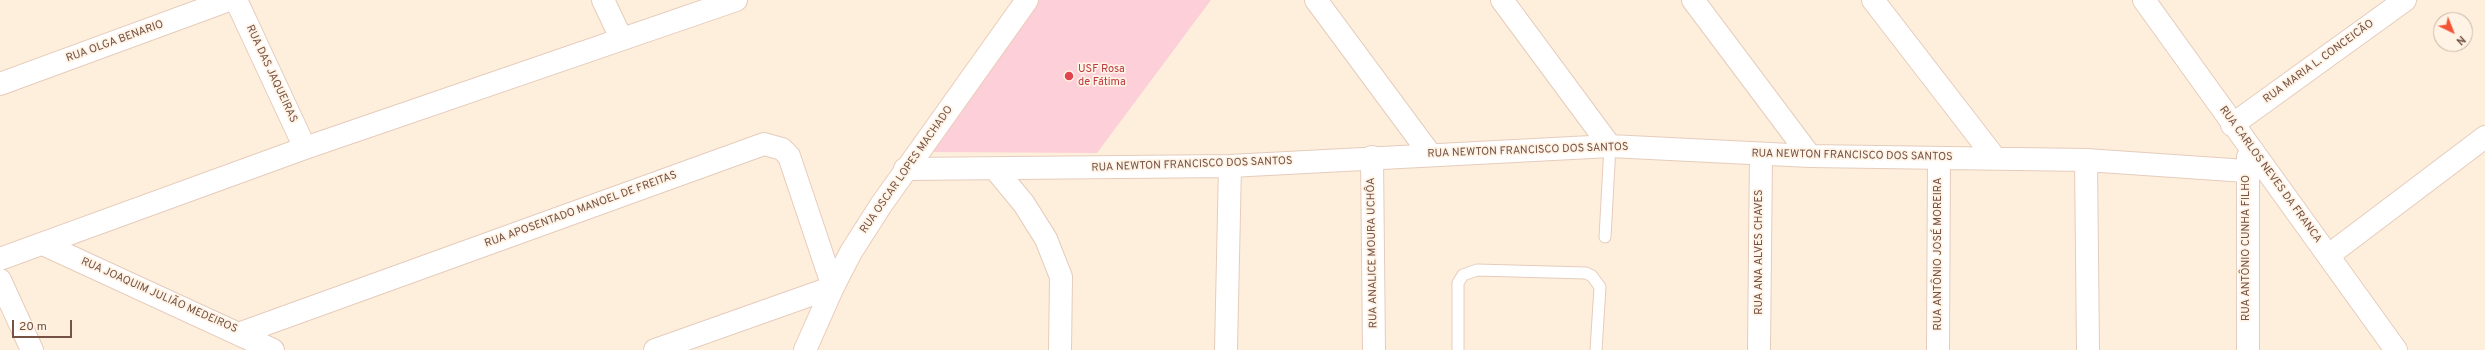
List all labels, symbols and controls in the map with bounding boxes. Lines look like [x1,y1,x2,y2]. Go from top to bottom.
north arrow [2433,12,2473,52]
street label: RUA MARIA L. CONCEICÃO [2261,17,2377,107]
street label: RUA OLGA BENARIO [64,18,166,66]
street label: RUA DAS JAQUEIRAS [243,23,299,125]
text: N [2453,32,2468,48]
place label: USF Rosa de Fátima [1078,63,1126,89]
marker: USF Rosa de Fátima [1063,70,1075,82]
street label: RUA OSCAR LOPES MACHADO [858,104,956,236]
street label: RUA CARLOS NEVES DA FRANCA [2216,104,2324,246]
street label: RUA NEWTON FRANCISCO DOS SANTOS [1427,141,1629,161]
street label: RUA NEWTON FRANCISCO DOS SANTOS [1751,148,1953,164]
street label: RUA NEWTON FRANCISCO DOS SANTOS [1091,155,1293,175]
street label: RUA APOSENTADO MANOEL DE FREITAS [483,169,679,251]
street label: RUA ANTÔNIO CUNHA FILHO [2240,175,2254,321]
street label: RUA ANALICE MOURA UCHÔA [1365,178,1381,328]
street label: RUA ANTÔNIO JOSÉ MOREIRA [1932,178,1946,330]
street label: RUA ANA ALVES CHAVES [1753,189,1767,315]
street label: RUA JOAQUIM JULIÃO MEDEIROS [79,255,239,337]
scale bar [14,312,74,338]
text: 20 m [19,319,47,335]

